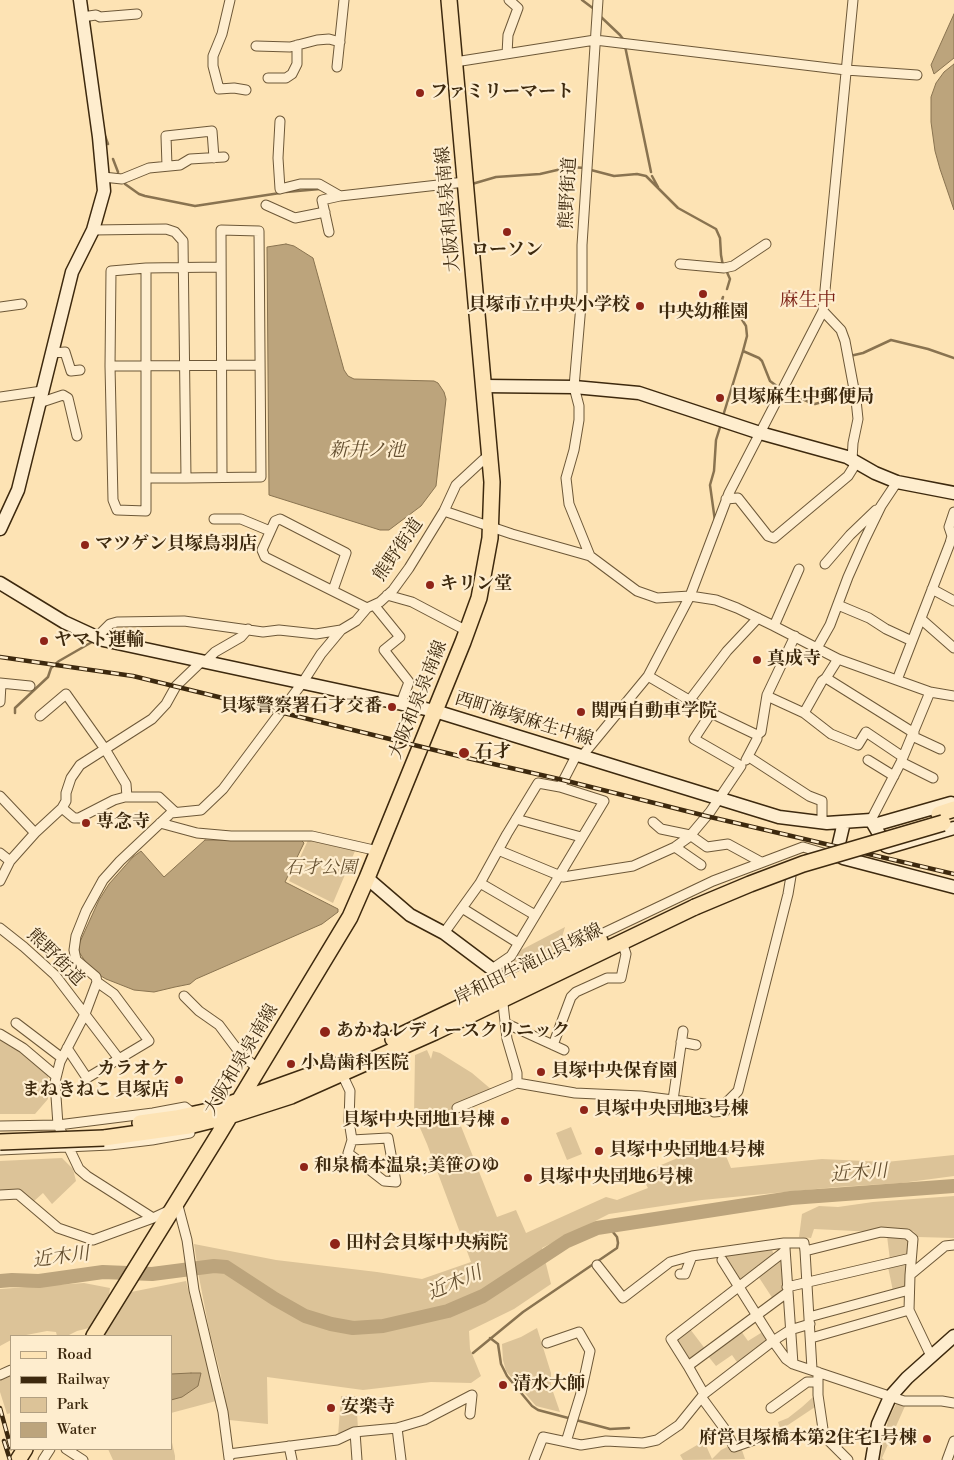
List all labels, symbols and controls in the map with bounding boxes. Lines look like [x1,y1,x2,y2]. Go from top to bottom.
place label: ファミリーマート [430,82,574,104]
marker: ファミリーマート [414,87,426,99]
street label: 大阪和泉泉南線 [433,145,465,273]
street label: 熊野街道 [556,156,582,230]
marker: ローソン [501,226,513,238]
place label: ローソン [471,240,543,262]
marker: 中央幼稚園 [697,288,709,300]
district label: 麻生中 [780,290,836,312]
place label: 貝塚市立中央小学校 [468,295,630,317]
marker: 貝塚市立中央小学校 [634,300,646,312]
place label: 中央幼稚園 [658,302,748,324]
place label: 貝塚麻生中郵便局 [730,387,874,409]
marker: 貝塚麻生中郵便局 [714,392,726,404]
water label: 新井ノ池 [329,440,405,462]
street label: 熊野街道 [370,514,428,586]
place label: マツゲン貝塚鳥羽店 [95,534,257,556]
marker: マツゲン貝塚鳥羽店 [79,539,91,551]
place label: キリン堂 [440,574,512,596]
marker: キリン堂 [424,579,436,591]
place label: ヤマト運輸 [54,630,144,652]
marker: ヤマト運輸 [38,635,50,647]
street label: 大阪和泉泉南線 [385,638,453,762]
place label: 真成寺 [767,649,821,671]
marker: 真成寺 [751,654,763,666]
street label: 西町海塚麻生中線 [452,689,596,751]
place label: 貝塚警察署石才交番 [220,696,382,718]
marker: 貝塚警察署石才交番 [386,701,398,713]
place label: 関西自動車学院 [591,701,717,723]
marker: 関西自動車学院 [575,706,587,718]
place label: 石才 [475,742,511,764]
marker: 石才 [457,746,471,760]
place label: 専念寺 [96,812,150,834]
marker: 専念寺 [80,817,92,829]
park label: 石才公園 [285,858,357,880]
street label: 岸和田牛滝山貝塚線 [451,920,607,1010]
street label: 熊野街道 [22,925,88,991]
street label: 大阪和泉泉南線 [200,1000,284,1120]
place label: あかねレディースクリニック [336,1021,570,1043]
marker: あかねレディースクリニック [318,1025,332,1039]
place label: 小島歯科医院 [301,1053,409,1075]
marker: 小島歯科医院 [285,1058,297,1070]
place label: カラオケ まねきねこ 貝塚店 [22,1059,169,1102]
place label: 貝塚中央保育園 [551,1061,677,1083]
marker: 貝塚中央保育園 [535,1066,547,1078]
marker: カラオケ まねきねこ 貝塚店 [173,1074,185,1086]
place label: 貝塚中央団地3号棟 [594,1099,749,1121]
marker: 貝塚中央団地3号棟 [578,1104,590,1116]
place label: 貝塚中央団地1号棟 [342,1110,495,1132]
marker: 貝塚中央団地1号棟 [499,1115,511,1127]
place label: 貝塚中央団地4号棟 [609,1140,765,1162]
marker: 貝塚中央団地4号棟 [593,1145,605,1157]
place label: 和泉橋本温泉;美笹のゆ [314,1156,500,1178]
marker: 和泉橋本温泉;美笹のゆ [298,1161,310,1173]
water label: 近木川 [830,1161,888,1187]
place label: 貝塚中央団地6号棟 [538,1167,693,1189]
marker: 貝塚中央団地6号棟 [522,1172,534,1184]
place label: 田村会貝塚中央病院 [346,1233,508,1255]
marker: 田村会貝塚中央病院 [328,1237,342,1251]
water label: 近木川 [31,1243,91,1273]
water label: 近木川 [424,1262,486,1306]
legend [10,1335,172,1450]
text: Road [57,1345,92,1364]
text: Railway [57,1370,110,1389]
place label: 清水大師 [513,1374,585,1396]
marker: 清水大師 [497,1379,509,1391]
text: Park [57,1395,88,1414]
place label: 安楽寺 [341,1397,395,1419]
marker: 安楽寺 [325,1402,337,1414]
text: Water [57,1420,96,1439]
place label: 府営貝塚橋本第2住宅1号棟 [699,1428,917,1450]
marker: 府営貝塚橋本第2住宅1号棟 [921,1433,933,1445]

